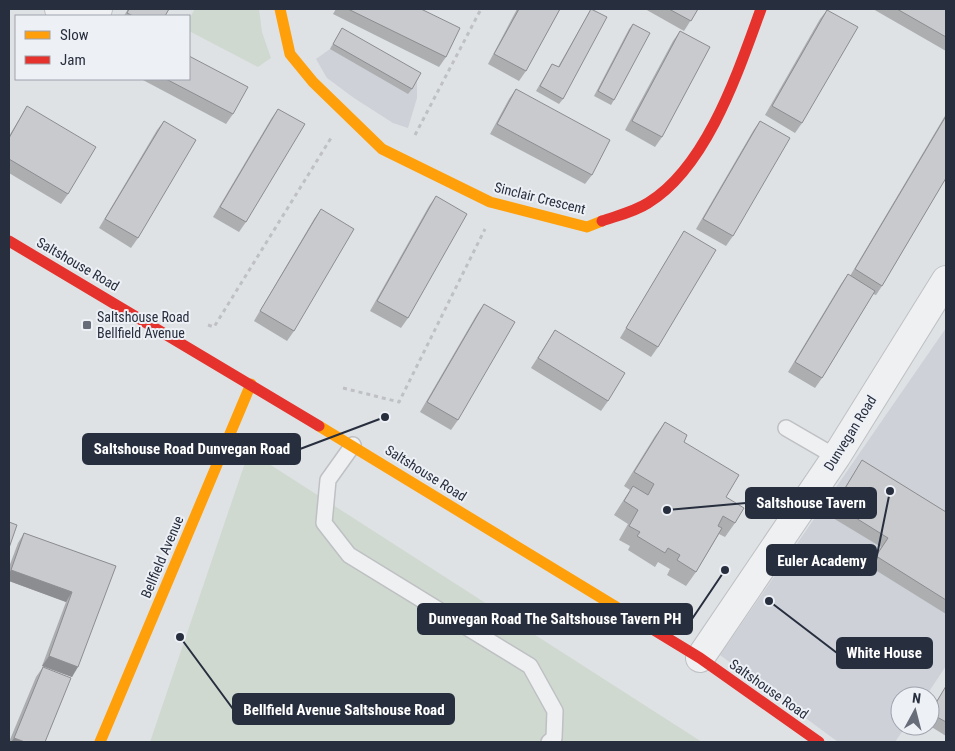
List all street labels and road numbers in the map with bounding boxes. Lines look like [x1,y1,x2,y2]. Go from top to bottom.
street label: Sinclair Crescent [493,179,587,217]
street label: Saltshouse Road [34,234,122,294]
street label: Dunvegan Road [821,392,879,474]
street label: Saltshouse Road [383,442,469,504]
street label: Bellfield Avenue [137,513,187,601]
street label: Saltshouse Road [727,656,811,722]

